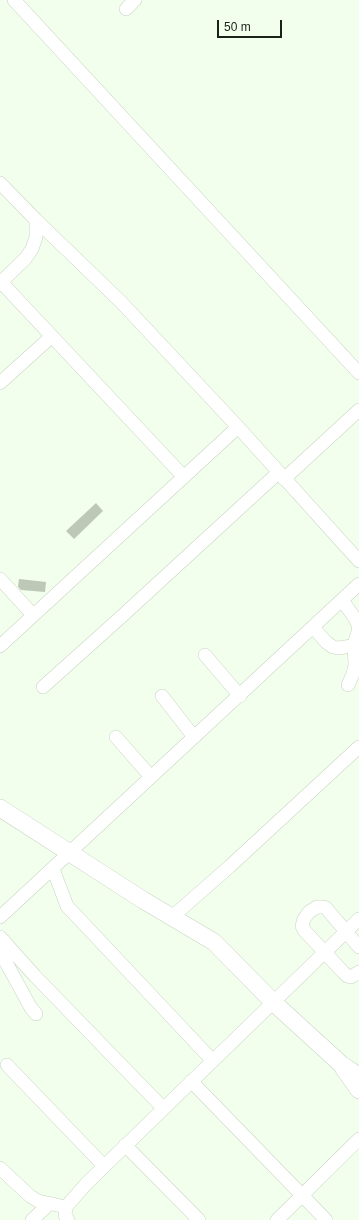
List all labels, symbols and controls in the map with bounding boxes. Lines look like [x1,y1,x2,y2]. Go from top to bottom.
scale bar [219,12,284,38]
text: 50 m [224,20,251,34]

